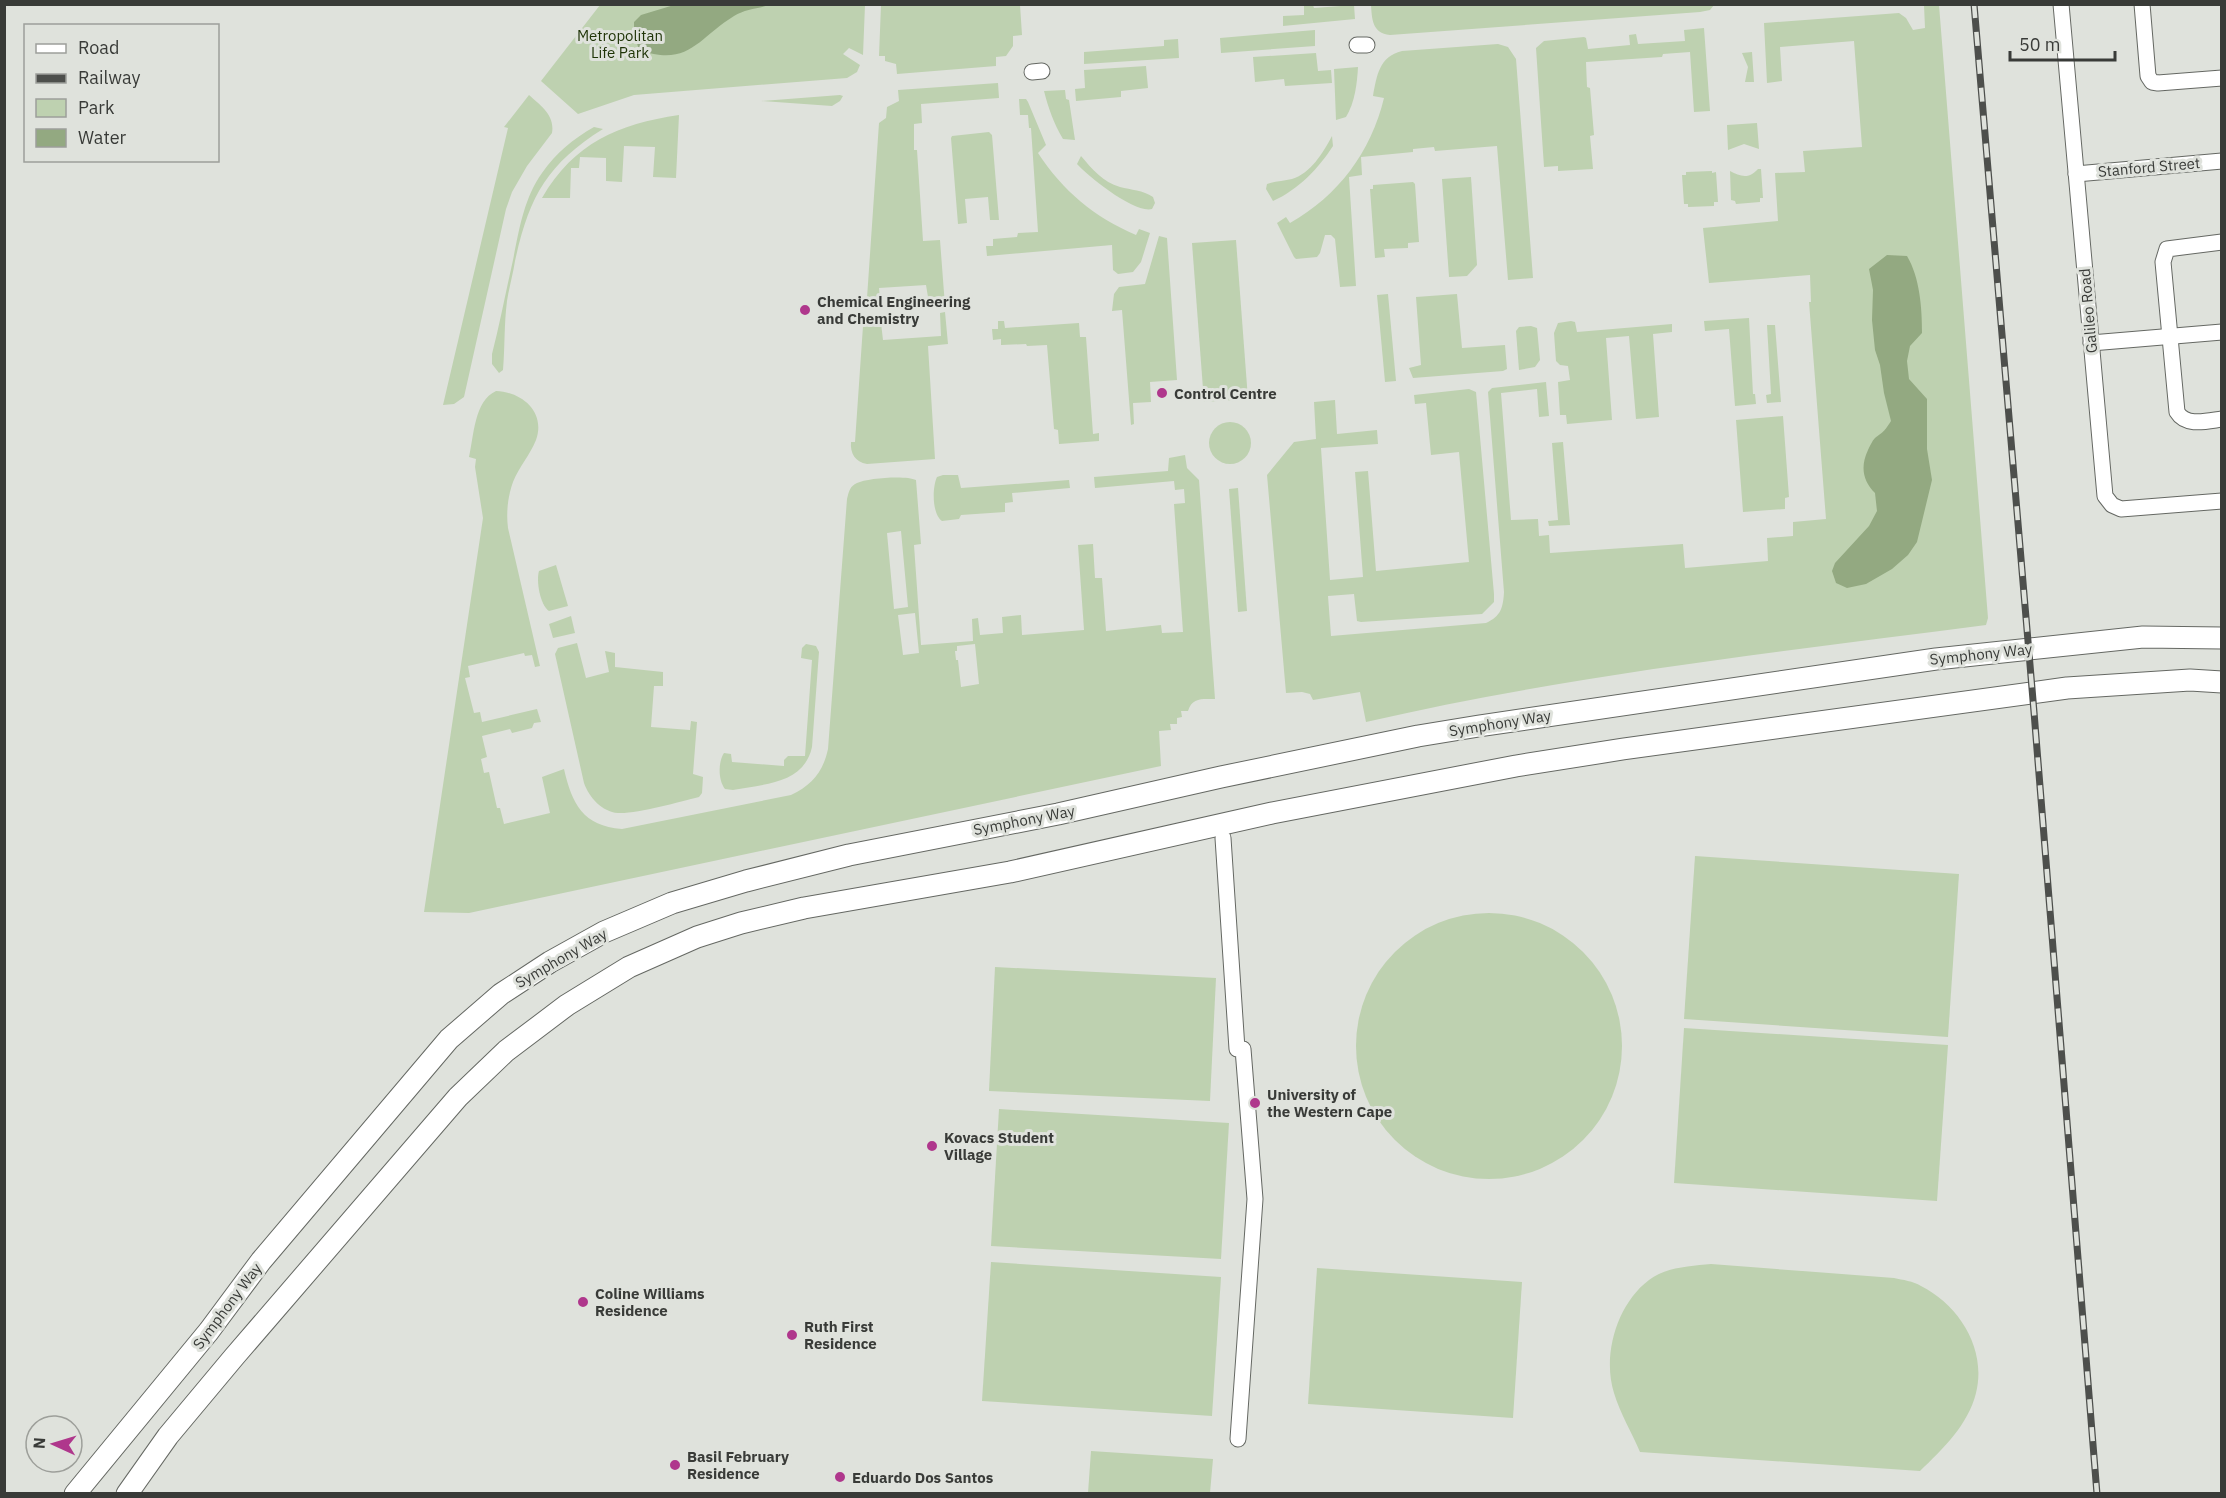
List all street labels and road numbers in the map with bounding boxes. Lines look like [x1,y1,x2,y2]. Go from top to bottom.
street label: Stanford Street [2097,153,2201,181]
street label: Galileo Road [2075,268,2101,354]
street label: Symphony Way [1929,639,2034,669]
street label: Symphony Way [1448,705,1553,740]
street label: Symphony Way [972,801,1077,839]
street label: Symphony Way [512,924,611,992]
street label: Symphony Way [188,1259,266,1353]

